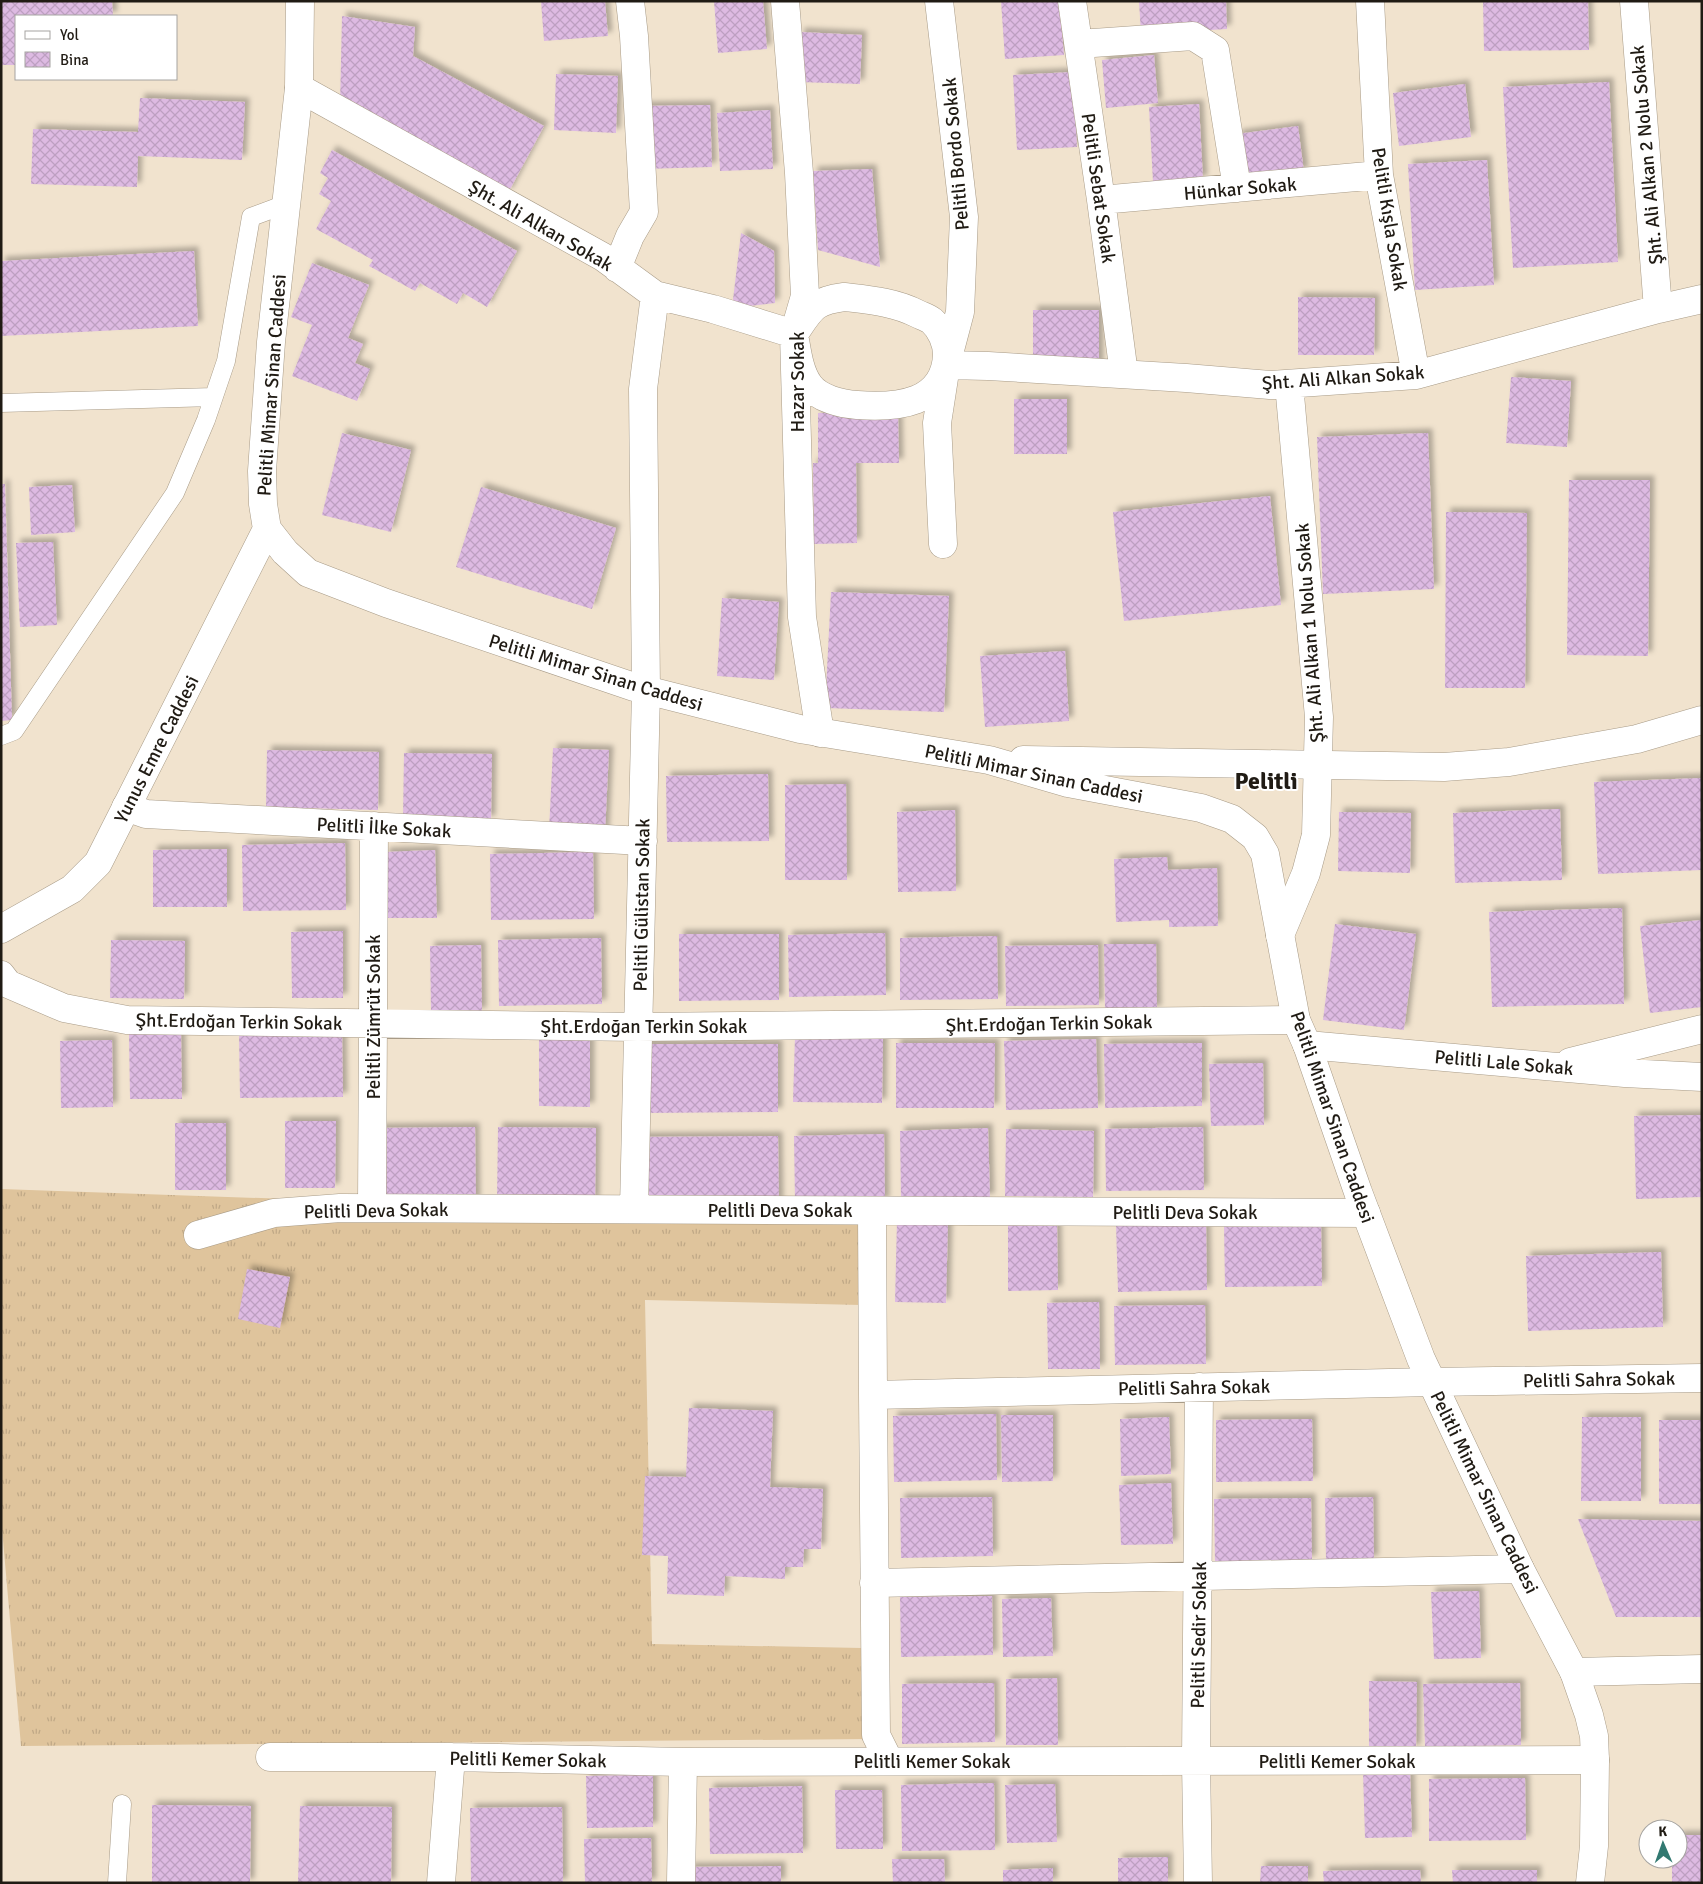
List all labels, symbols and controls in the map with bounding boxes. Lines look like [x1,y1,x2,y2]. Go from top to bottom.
legend [15,15,178,80]
text: Yol [60,26,79,44]
street label: Şht. Ali Alkan 2 Nolu Sokak [1625,44,1669,266]
text: Bina [60,51,89,69]
street label: Pelitli Bordo Sokak [937,76,975,231]
street label: Pelitli Sebat Sokak [1076,112,1120,265]
street label: Pelitli Kışla Sokak [1366,146,1412,293]
street label: Hünkar Sokak [1183,172,1298,206]
street label: Şht. Ali Alkan Sokak [464,175,617,277]
street label: Pelitli Mimar Sinan Caddesi [252,273,292,497]
street label: Hazar Sokak [786,331,810,432]
street label: Şht. Ali Alkan Sokak [1261,360,1426,396]
street label: Şht. Ali Alkan 1 Nolu Sokak [1290,522,1330,743]
street label: Pelitli Mimar Sinan Caddesi [486,629,706,717]
street label: Yunus Emre Caddesi [109,672,205,827]
street label: Pelitli Mimar Sinan Caddesi [922,739,1145,809]
district label: Pelitli [1234,766,1298,796]
street label: Pelitli İlke Sokak [316,812,452,844]
street label: Pelitli Gülistan Sokak [628,818,656,992]
street label: Pelitli Zümrüt Sokak [362,934,386,1099]
street label: Şht.Erdoğan Terkin Sokak [135,1008,343,1036]
street label: Pelitli Mimar Sinan Caddesi [1284,1008,1380,1226]
street label: Şht.Erdoğan Terkin Sokak [945,1010,1153,1038]
street label: Şht.Erdoğan Terkin Sokak [541,1015,748,1039]
street label: Pelitli Lale Sokak [1433,1045,1575,1081]
street label: Pelitli Deva Sokak [303,1198,449,1224]
street label: Pelitli Deva Sokak [708,1199,853,1223]
street label: Pelitli Deva Sokak [1113,1201,1258,1225]
street label: Pelitli Sahra Sokak [1523,1367,1676,1393]
street label: Pelitli Sahra Sokak [1118,1375,1271,1401]
street label: Pelitli Mimar Sinan Caddesi [1425,1387,1544,1598]
street label: Pelitli Sedir Sokak [1186,1561,1212,1709]
street label: Pelitli Kemer Sokak [449,1747,607,1773]
street label: Pelitli Kemer Sokak [853,1750,1011,1774]
street label: Pelitli Kemer Sokak [1258,1750,1416,1774]
north arrow [1638,1819,1688,1869]
text: K [1658,1823,1668,1840]

